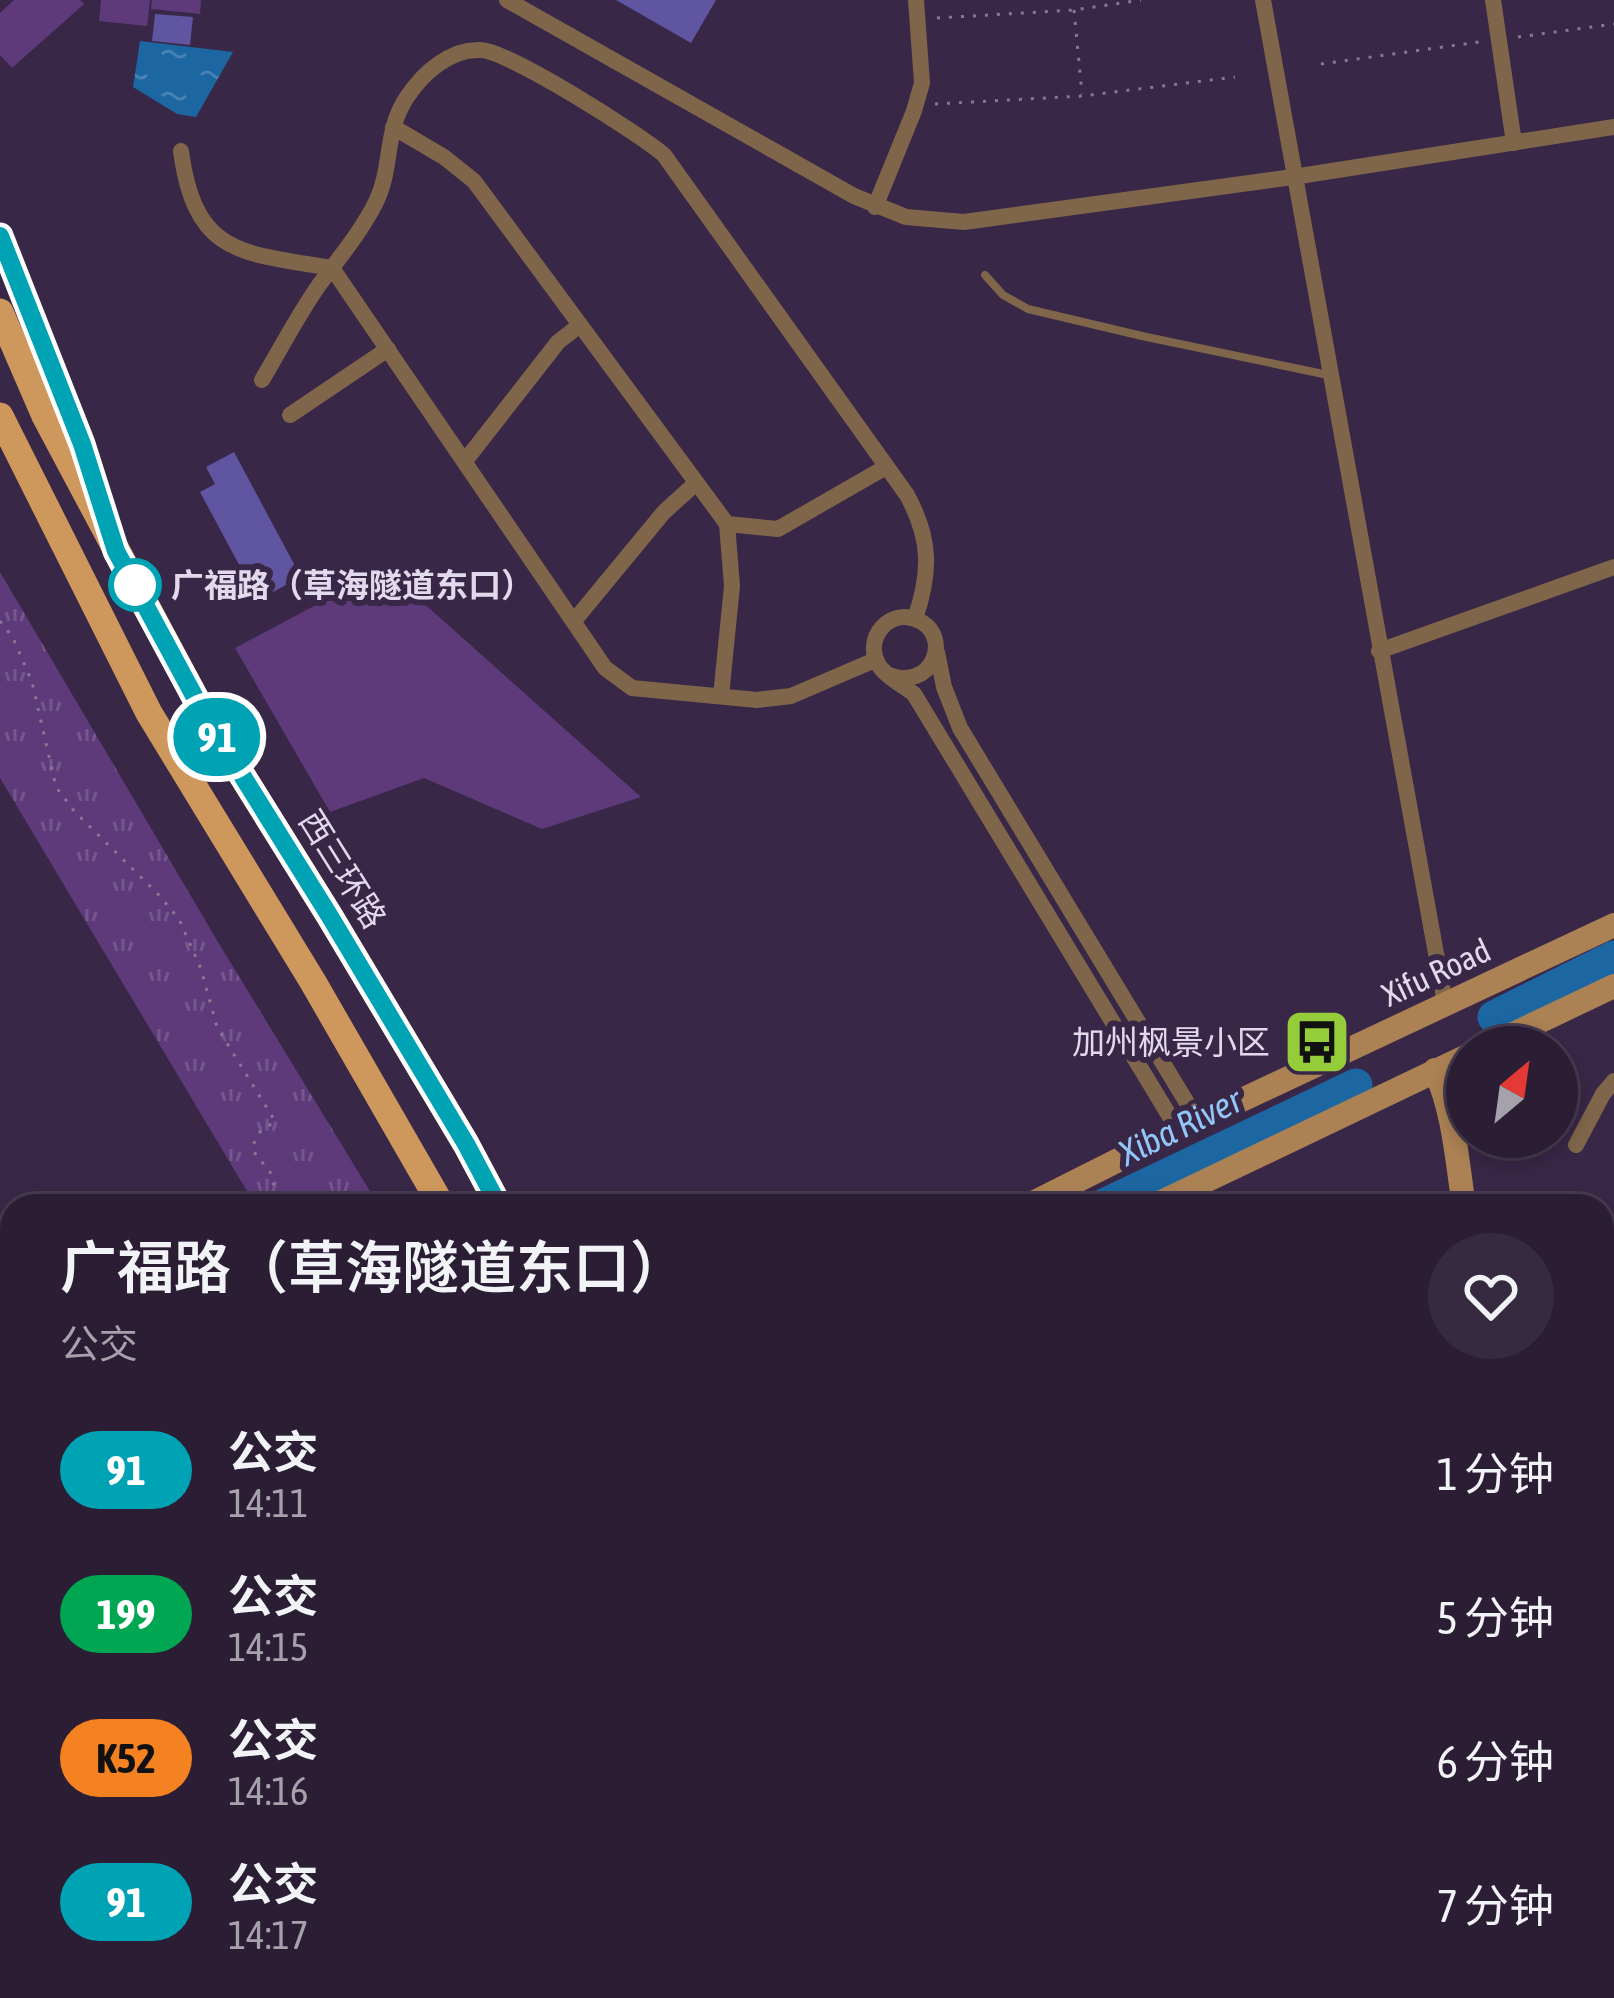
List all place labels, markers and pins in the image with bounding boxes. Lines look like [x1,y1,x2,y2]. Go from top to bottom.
marker: 广福路（草海隧道东口） [110,560,160,610]
place label: 广福路（草海隧道东口） [171,566,534,604]
bus stop icon: 加州枫景小区 [1282,1007,1352,1077]
place label: 加州枫景小区 [1072,1023,1270,1061]

